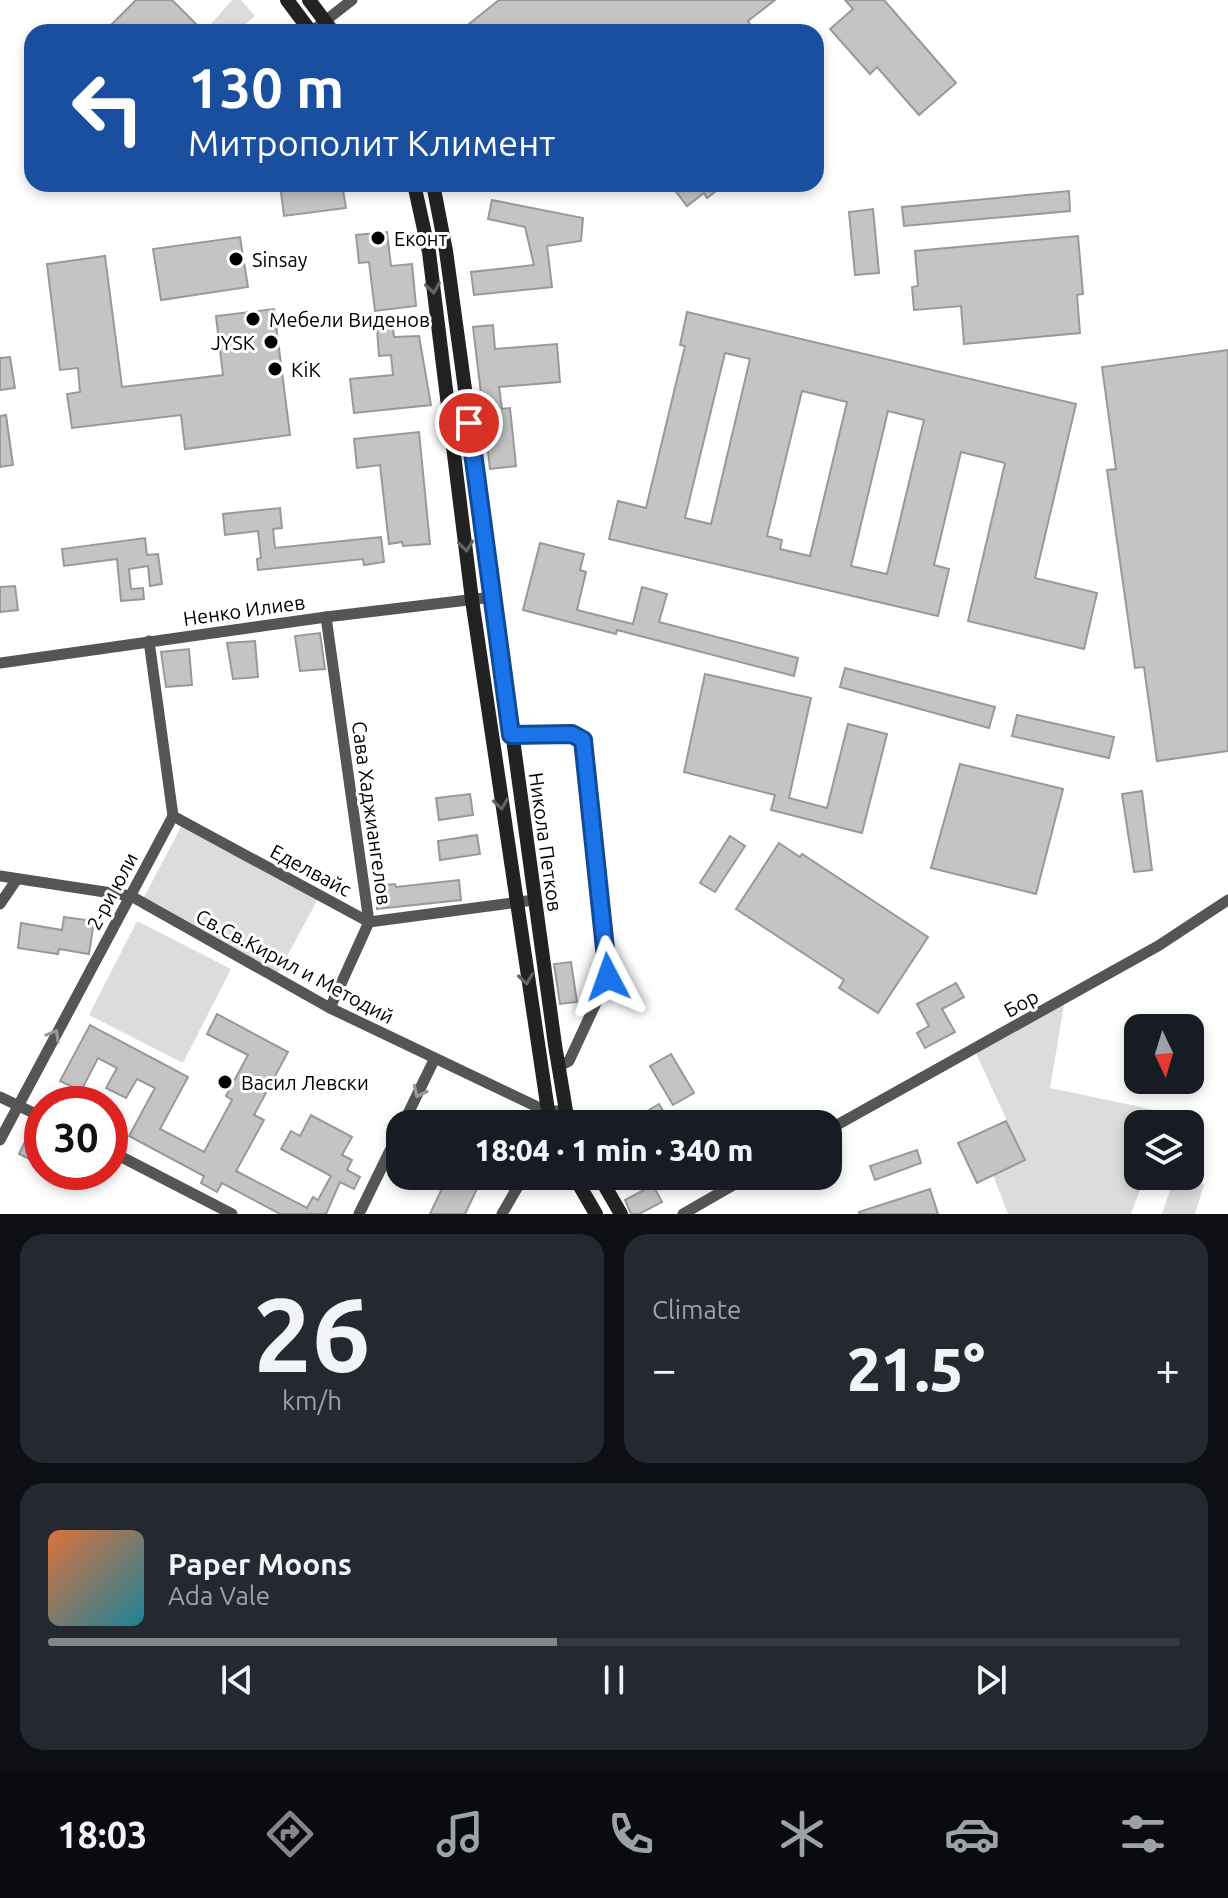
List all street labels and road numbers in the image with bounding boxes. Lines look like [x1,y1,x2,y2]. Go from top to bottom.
street label: Ненко Илиев [182,590,306,630]
street label: Сава Хаджиангелов [348,720,396,906]
street label: Никола Петков [525,771,567,913]
street label: Еделвайс [267,839,355,901]
street label: 2-ри юли [82,848,142,934]
street label: Св.Св.Кирил и Методий [192,904,398,1028]
street label: Бор [1000,984,1042,1022]

